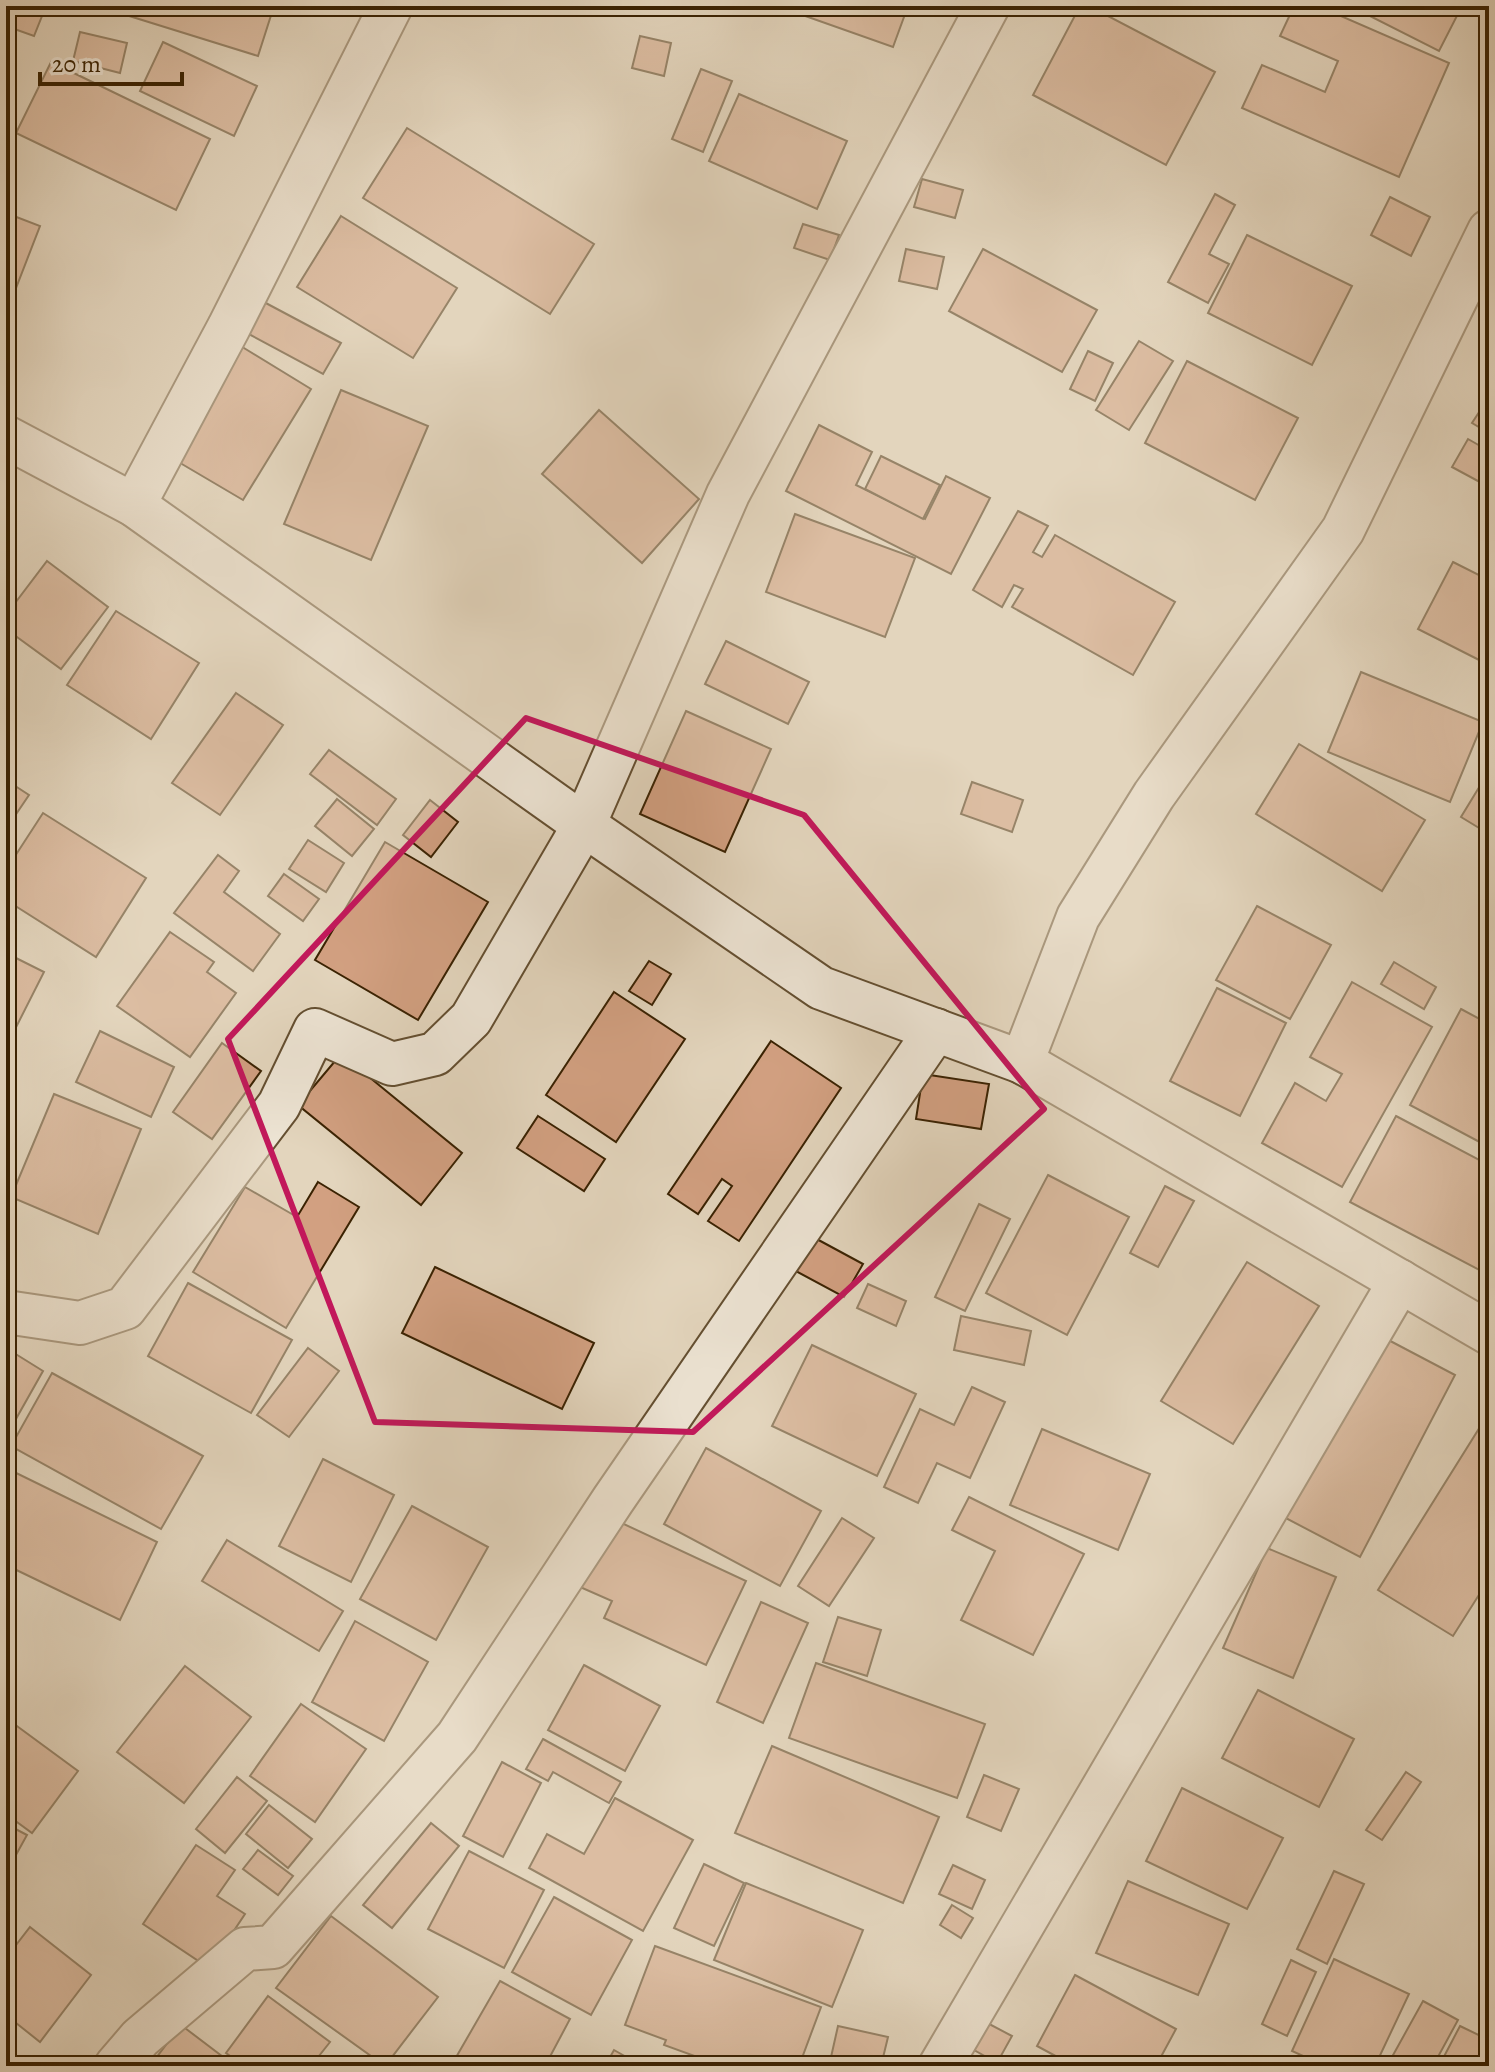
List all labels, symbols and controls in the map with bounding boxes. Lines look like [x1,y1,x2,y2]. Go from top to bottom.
scale bar [40,36,182,86]
text: 20 m [52,48,101,80]

